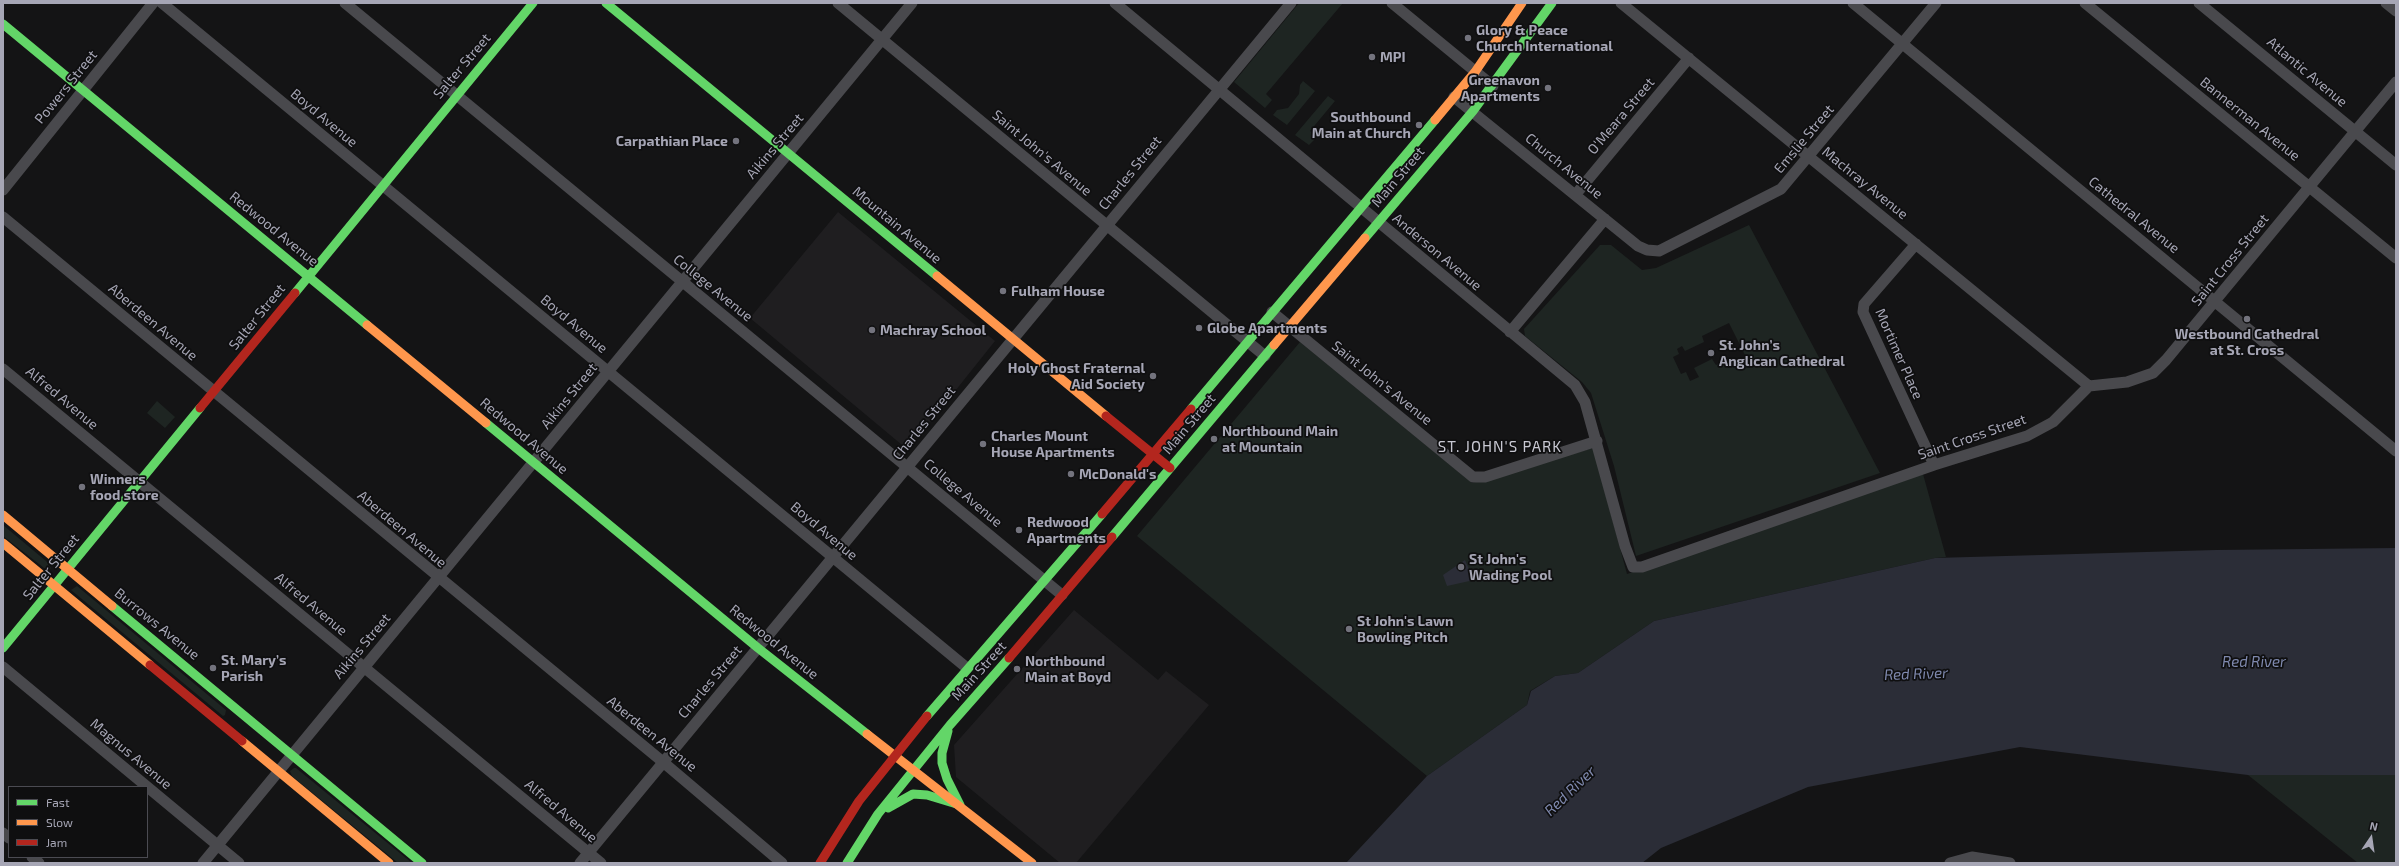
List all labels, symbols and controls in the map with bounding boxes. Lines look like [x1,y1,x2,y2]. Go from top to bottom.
place label: Glory & Peace Church International [1476,22,1613,54]
street label: Salter Street [430,30,494,102]
marker: Glory & Peace Church International [1463,33,1473,43]
street label: Atlantic Avenue [2263,34,2351,110]
street label: Powers Street [31,47,101,127]
place label: MPI [1380,49,1406,65]
marker: MPI [1367,52,1377,62]
place label: Greenavon Apartments [1461,72,1540,104]
street label: Bannerman Avenue [2197,73,2303,165]
street label: O'Meara Street [1584,74,1658,158]
marker: Greenavon Apartments [1543,83,1553,93]
street label: Boyd Avenue [287,85,361,151]
street label: Emslie Street [1770,101,1838,177]
street label: Saint John's Avenue [989,107,1095,199]
place label: Southbound Main at Church [1312,109,1411,142]
street label: Aikins Street [743,110,807,182]
marker: Southbound Main at Church [1414,120,1424,130]
street label: Church Avenue [1522,130,1606,202]
place label: Carpathian Place [616,133,728,149]
street label: Charles Street [1095,133,1165,213]
marker: Carpathian Place [731,136,741,146]
street label: Main Street [1368,143,1428,211]
street label: Machray Avenue [1819,143,1911,223]
street label: Cathedral Avenue [2085,173,2183,257]
street label: Mountain Avenue [849,183,945,267]
street label: Redwood Avenue [226,188,322,270]
street label: Anderson Avenue [1389,210,1485,294]
street label: Saint Cross Street [2188,211,2272,309]
street label: College Avenue [670,251,756,325]
street label: Aberdeen Avenue [105,280,201,364]
street label: Salter Street [225,281,289,353]
place label: Fulham House [1011,283,1105,299]
marker: Fulham House [998,286,1008,296]
street label: Boyd Avenue [537,291,611,357]
street label: Mortimer Place [1871,306,1927,402]
marker: Westbound Cathedral at St. Cross [2242,314,2252,324]
place label: Globe Apartments [1207,320,1327,336]
place label: Machray School [880,322,986,338]
marker: Globe Apartments [1194,323,1204,333]
marker: Machray School [867,325,877,335]
place label: Westbound Cathedral at St. Cross [2175,326,2319,358]
street label: Saint John's Avenue [1328,337,1436,429]
place label: St. John’s Anglican Cathedral [1719,337,1845,370]
marker: St. John’s Anglican Cathedral [1706,348,1716,358]
street label: Aikins Street [537,360,601,432]
place label: Holy Ghost Fraternal Aid Society [1008,360,1145,392]
street label: Alfred Avenue [22,363,102,433]
marker: Holy Ghost Fraternal Aid Society [1148,371,1158,381]
street label: Charles Street [889,383,959,463]
street label: Main Street [1159,390,1219,458]
street label: Redwood Avenue [477,394,571,478]
street label: Saint Cross Street [1916,411,2028,463]
place label: Northbound Main at Mountain [1222,423,1338,456]
place label: Charles Mount House Apartments [991,428,1115,460]
marker: Northbound Main at Mountain [1209,434,1219,444]
district label: ST. JOHN'S PARK [1438,438,1562,456]
marker: Charles Mount House Apartments [978,439,988,449]
street label: College Avenue [920,455,1006,531]
place label: McDonald's [1079,466,1157,482]
marker: McDonald's [1066,469,1076,479]
place label: Winners food store [90,471,159,504]
marker: Winners food store [77,482,87,492]
street label: Aberdeen Avenue [354,487,450,571]
street label: Boyd Avenue [787,498,861,564]
place label: Redwood Apartments [1027,514,1106,546]
marker: Redwood Apartments [1014,525,1024,535]
street label: Salter Street [19,531,83,603]
place label: St John's Wading Pool [1469,551,1552,584]
marker: St John's Wading Pool [1456,562,1466,572]
street label: Alfred Avenue [271,569,351,639]
street label: Burrows Avenue [111,585,203,663]
street label: Redwood Avenue [726,601,822,683]
street label: Aikins Street [330,610,394,682]
place label: St John's Lawn Bowling Pitch [1357,613,1453,646]
marker: St John's Lawn Bowling Pitch [1344,624,1354,634]
street label: Main Street [948,638,1010,704]
street label: Charles Street [675,642,745,722]
place label: St. Mary’s Parish [221,652,286,684]
place label: Northbound Main at Boyd [1025,653,1111,686]
water label: Red River [2222,653,2286,671]
marker: St. Mary’s Parish [208,663,218,673]
marker: Northbound Main at Boyd [1012,664,1022,674]
water label: Red River [1884,664,1948,684]
street label: Aberdeen Avenue [604,693,700,775]
street label: Magnus Avenue [87,715,175,793]
water label: Red River [1541,762,1599,820]
street label: Alfred Avenue [521,776,601,846]
legend [8,786,148,858]
text: Fast [46,795,69,809]
text: Slow [46,815,73,829]
north arrow [2351,818,2391,858]
text: N [2368,819,2379,833]
text: Jam [46,835,67,849]

